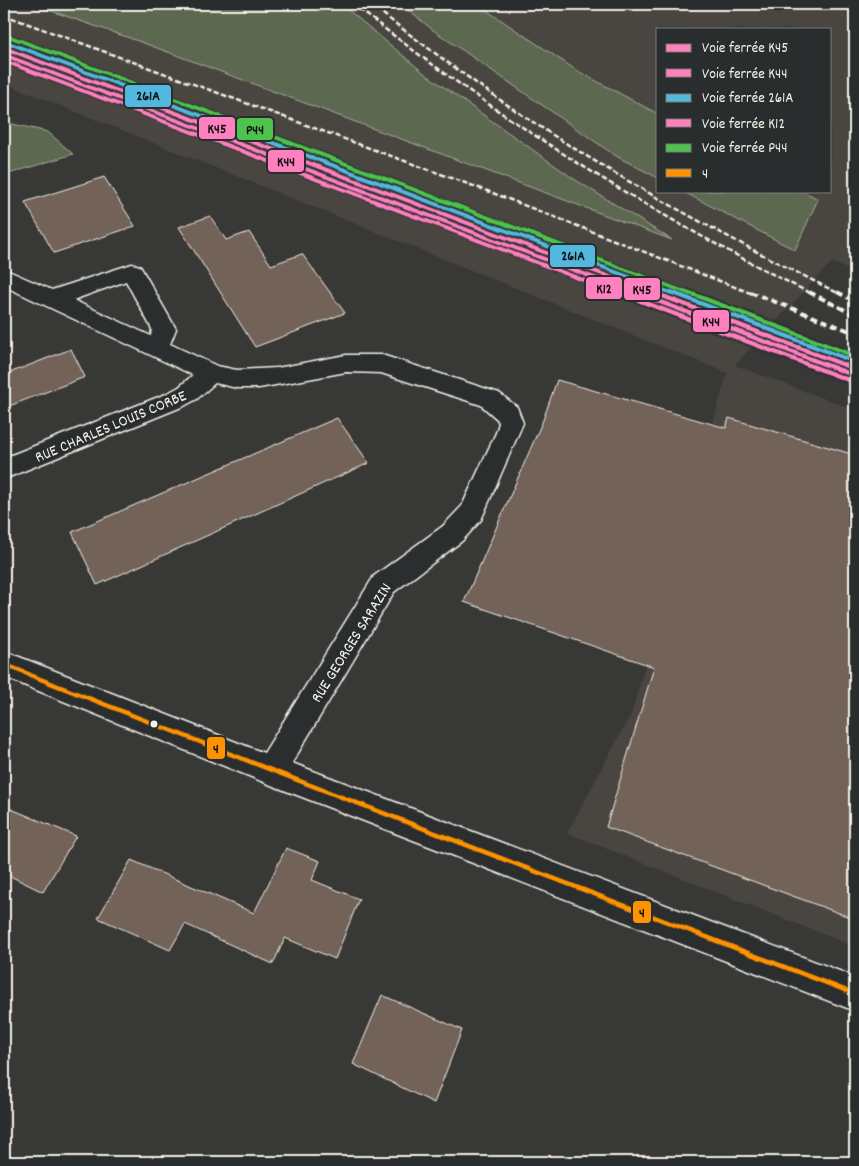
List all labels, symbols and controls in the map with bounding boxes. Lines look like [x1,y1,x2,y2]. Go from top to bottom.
legend [656,28,832,192]
text: Voie ferrée K45 [702,38,788,60]
text: Voie ferrée K44 [702,64,788,86]
line badge: 261A [124,84,172,108]
text: 261A [136,87,160,107]
text: Voie ferrée 261A [702,88,794,110]
text: Voie ferrée K12 [702,114,785,136]
line badge: K45 [198,116,236,140]
line badge: P44 [236,117,274,141]
text: K45 [208,120,227,140]
text: P44 [246,121,264,141]
text: Voie ferrée P44 [702,138,787,160]
line badge: K44 [267,149,305,173]
text: K44 [277,153,295,173]
text: 4 [702,164,708,186]
line badge: 261A [549,244,596,268]
text: 261A [561,247,585,267]
line badge: K12 [585,276,623,300]
line badge: K45 [623,277,661,301]
text: K12 [596,280,612,300]
text: K45 [633,281,652,301]
line badge: K44 [692,309,730,333]
text: K44 [702,313,720,333]
street label: RUE CHARLES LOUIS CORBE [32,385,191,470]
street label: RUE GEORGES SARAZIN [306,579,398,708]
unlabelled marker [149,719,159,729]
line badge: 4 [206,736,226,760]
text: 4 [213,740,219,760]
line badge: 4 [632,900,652,924]
text: 4 [639,904,645,924]

